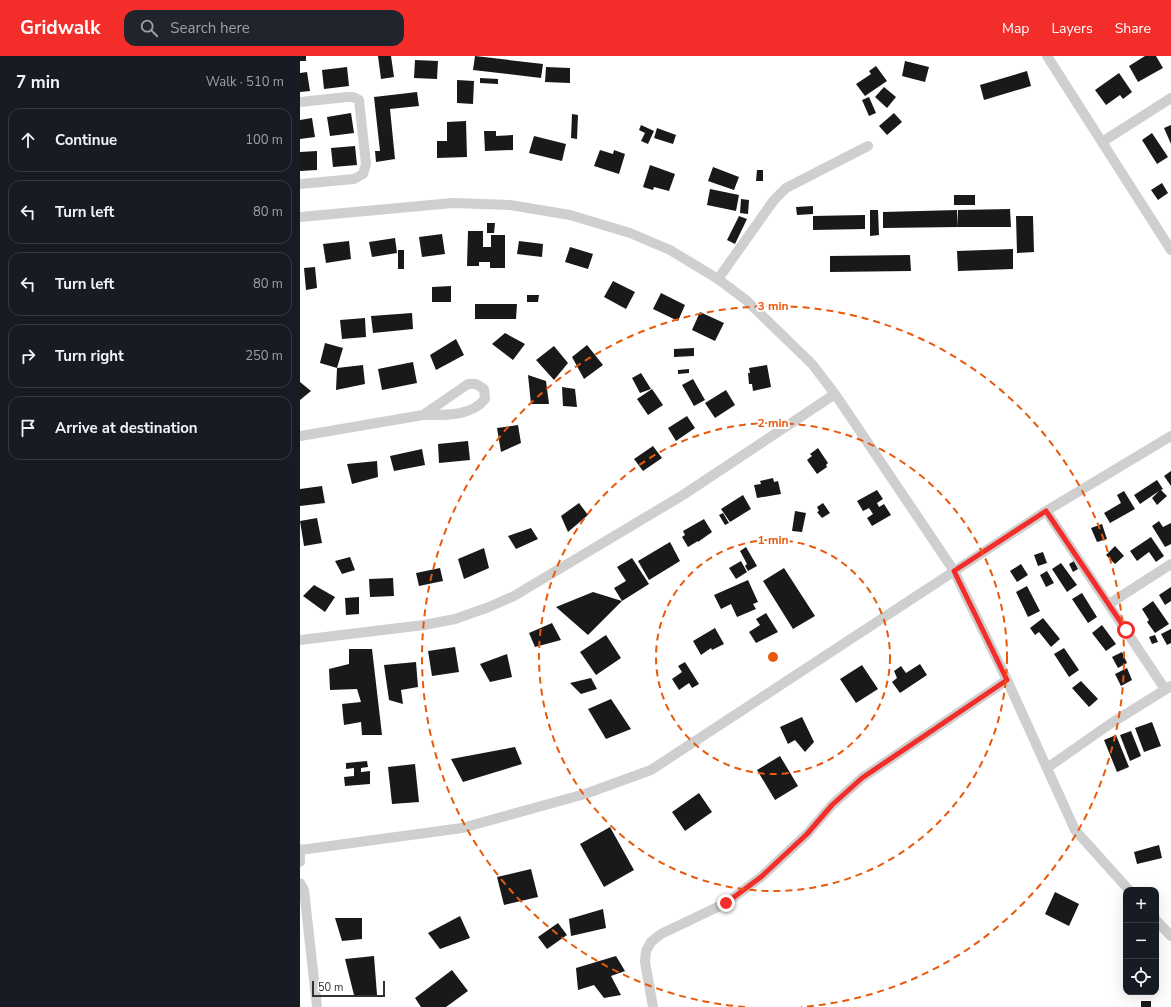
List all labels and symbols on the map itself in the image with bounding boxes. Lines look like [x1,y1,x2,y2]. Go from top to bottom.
text: 3 min [757,298,789,314]
text: 2 min [757,415,789,431]
text: 1 min [757,532,789,548]
route start [1117,621,1135,639]
centre of rings [766,650,780,664]
route end [717,894,735,912]
scale bar [312,979,385,998]

